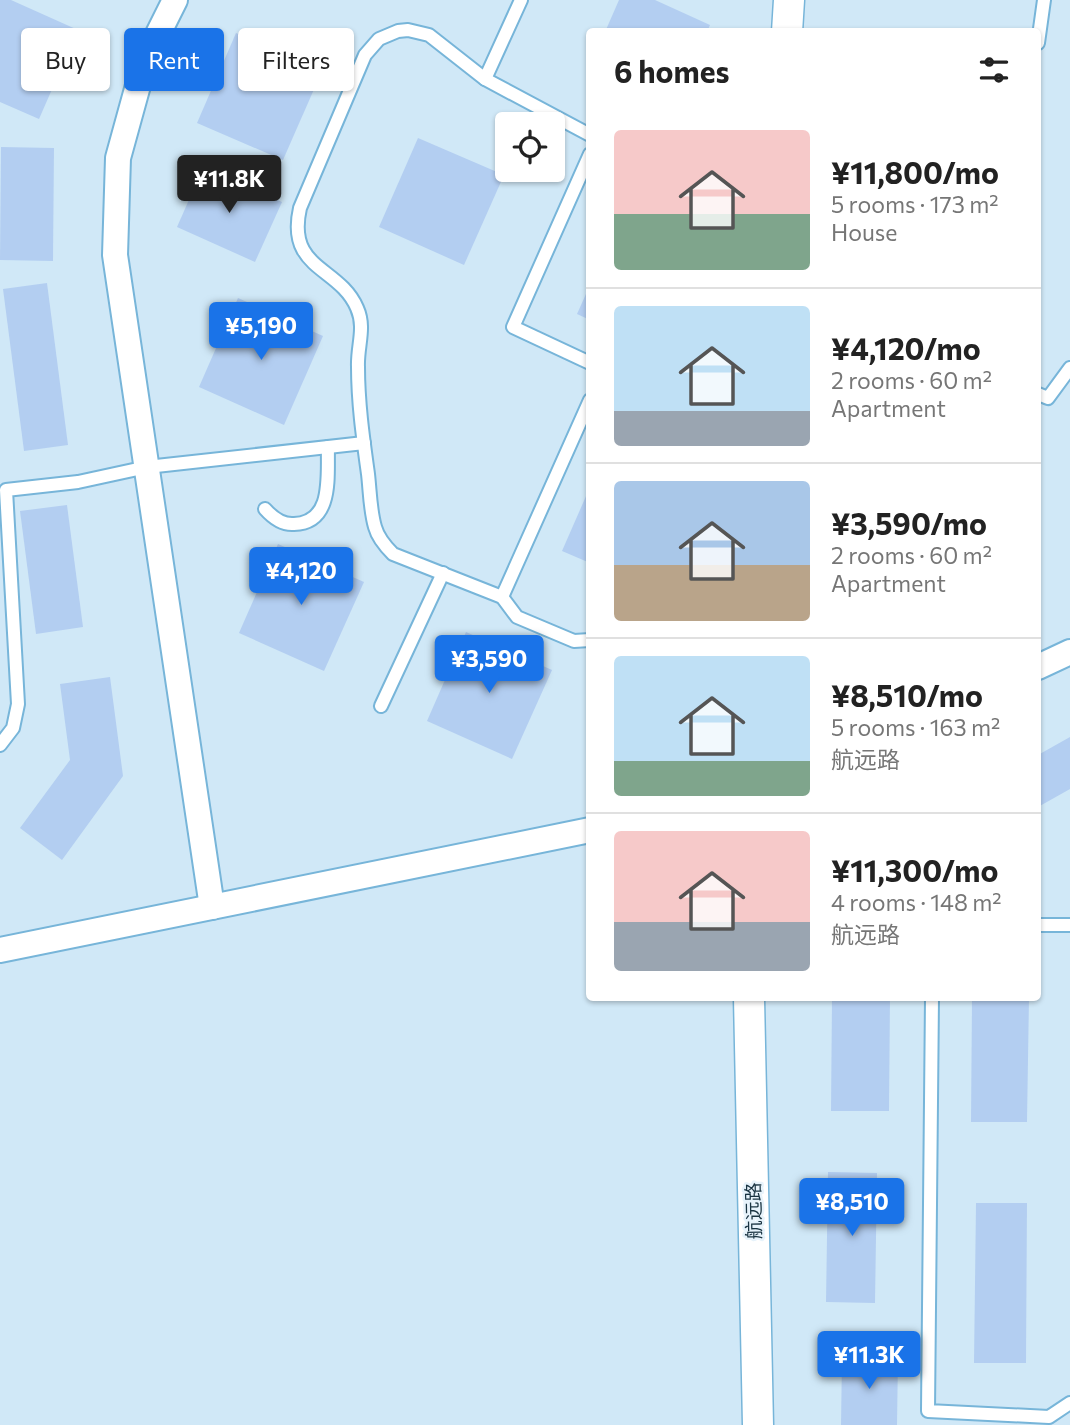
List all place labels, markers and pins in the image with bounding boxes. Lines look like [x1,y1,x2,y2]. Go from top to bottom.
pin: ¥11.8K [172,156,286,215]
pin: ¥5,190 [204,302,318,362]
pin: ¥4,120 [244,548,358,607]
pin: ¥3,590 [432,636,546,695]
pin: ¥8,510 [795,1178,909,1238]
pin: ¥11.3K [812,1332,926,1391]

